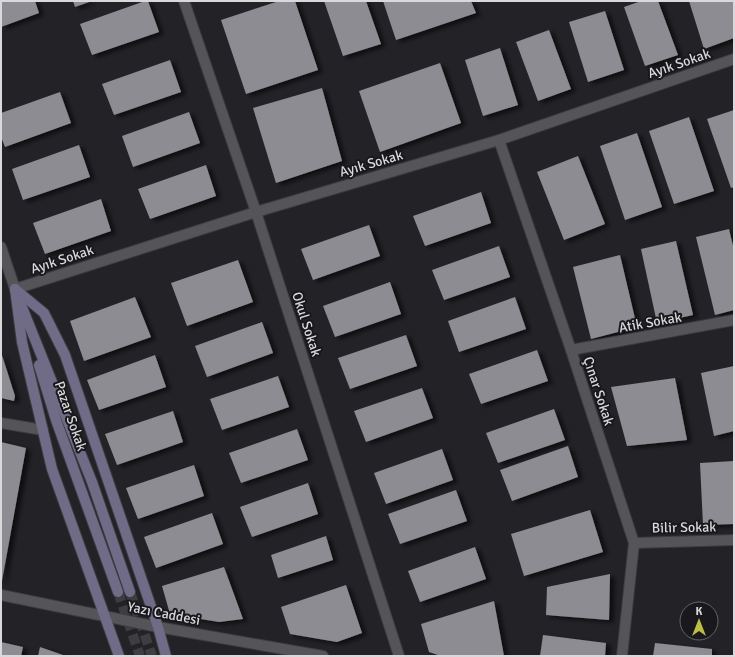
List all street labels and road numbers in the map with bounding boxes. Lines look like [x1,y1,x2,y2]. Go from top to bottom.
street label: Ayık Sokak [646,45,713,82]
street label: Ayık Sokak [337,146,405,181]
street label: Ayık Sokak [29,241,96,278]
street label: Okul Sokak [288,290,325,359]
street label: Atik Sokak [617,309,683,336]
street label: Çınar Sokak [579,355,618,428]
street label: Pazar Sokak [51,379,90,453]
street label: Bilir Sokak [652,518,716,537]
street label: Yazı Caddesi [126,598,202,629]

